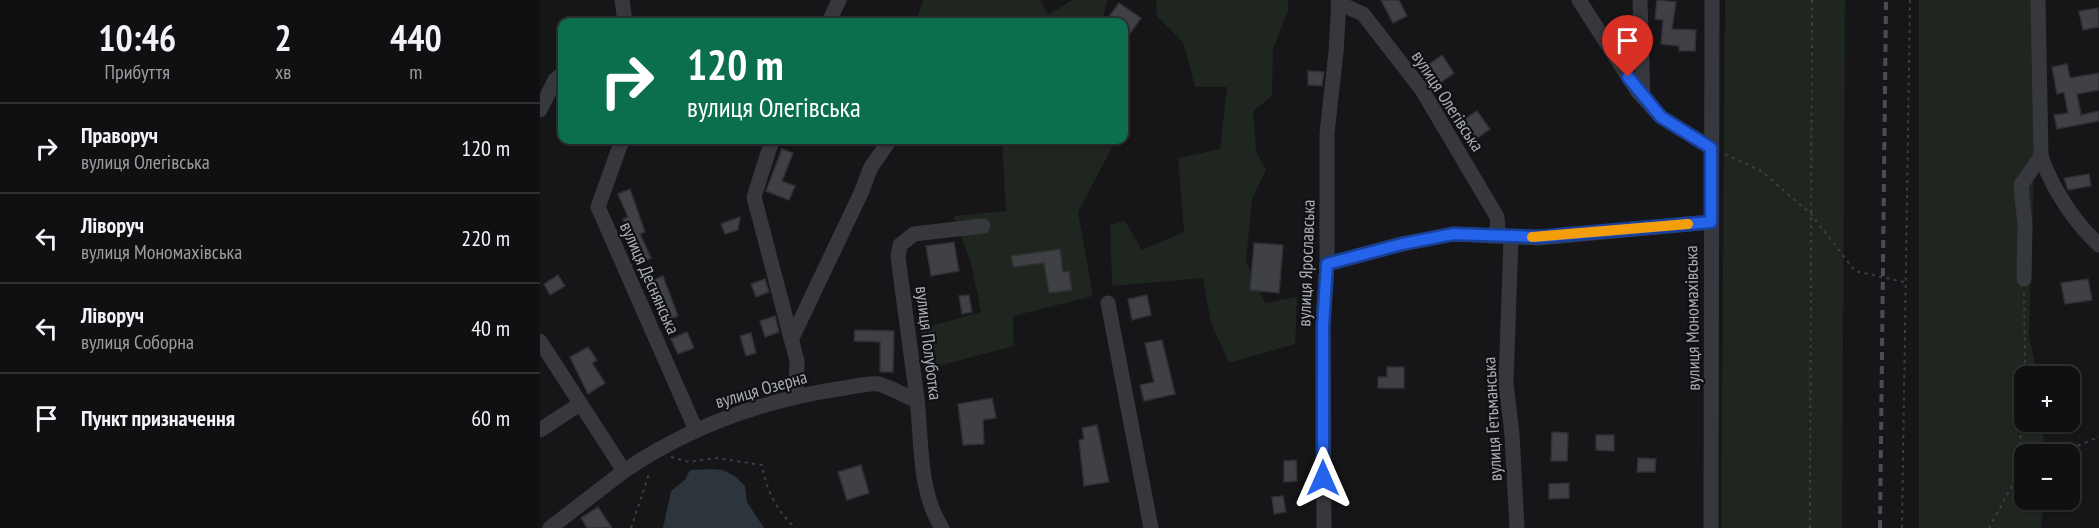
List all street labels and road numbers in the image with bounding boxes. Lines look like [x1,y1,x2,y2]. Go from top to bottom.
street label: вулиця Олегівська [1407,46,1489,156]
street label: вулиця Ярославська [1292,199,1320,327]
street label: вулиця Деснянська [615,218,685,338]
street label: вулиця Мономахівська [1679,245,1705,391]
street label: вулиця Полуботка [911,285,947,401]
street label: вулиця Гетьманська [1477,356,1507,482]
street label: вулиця Озерна [713,365,809,413]

